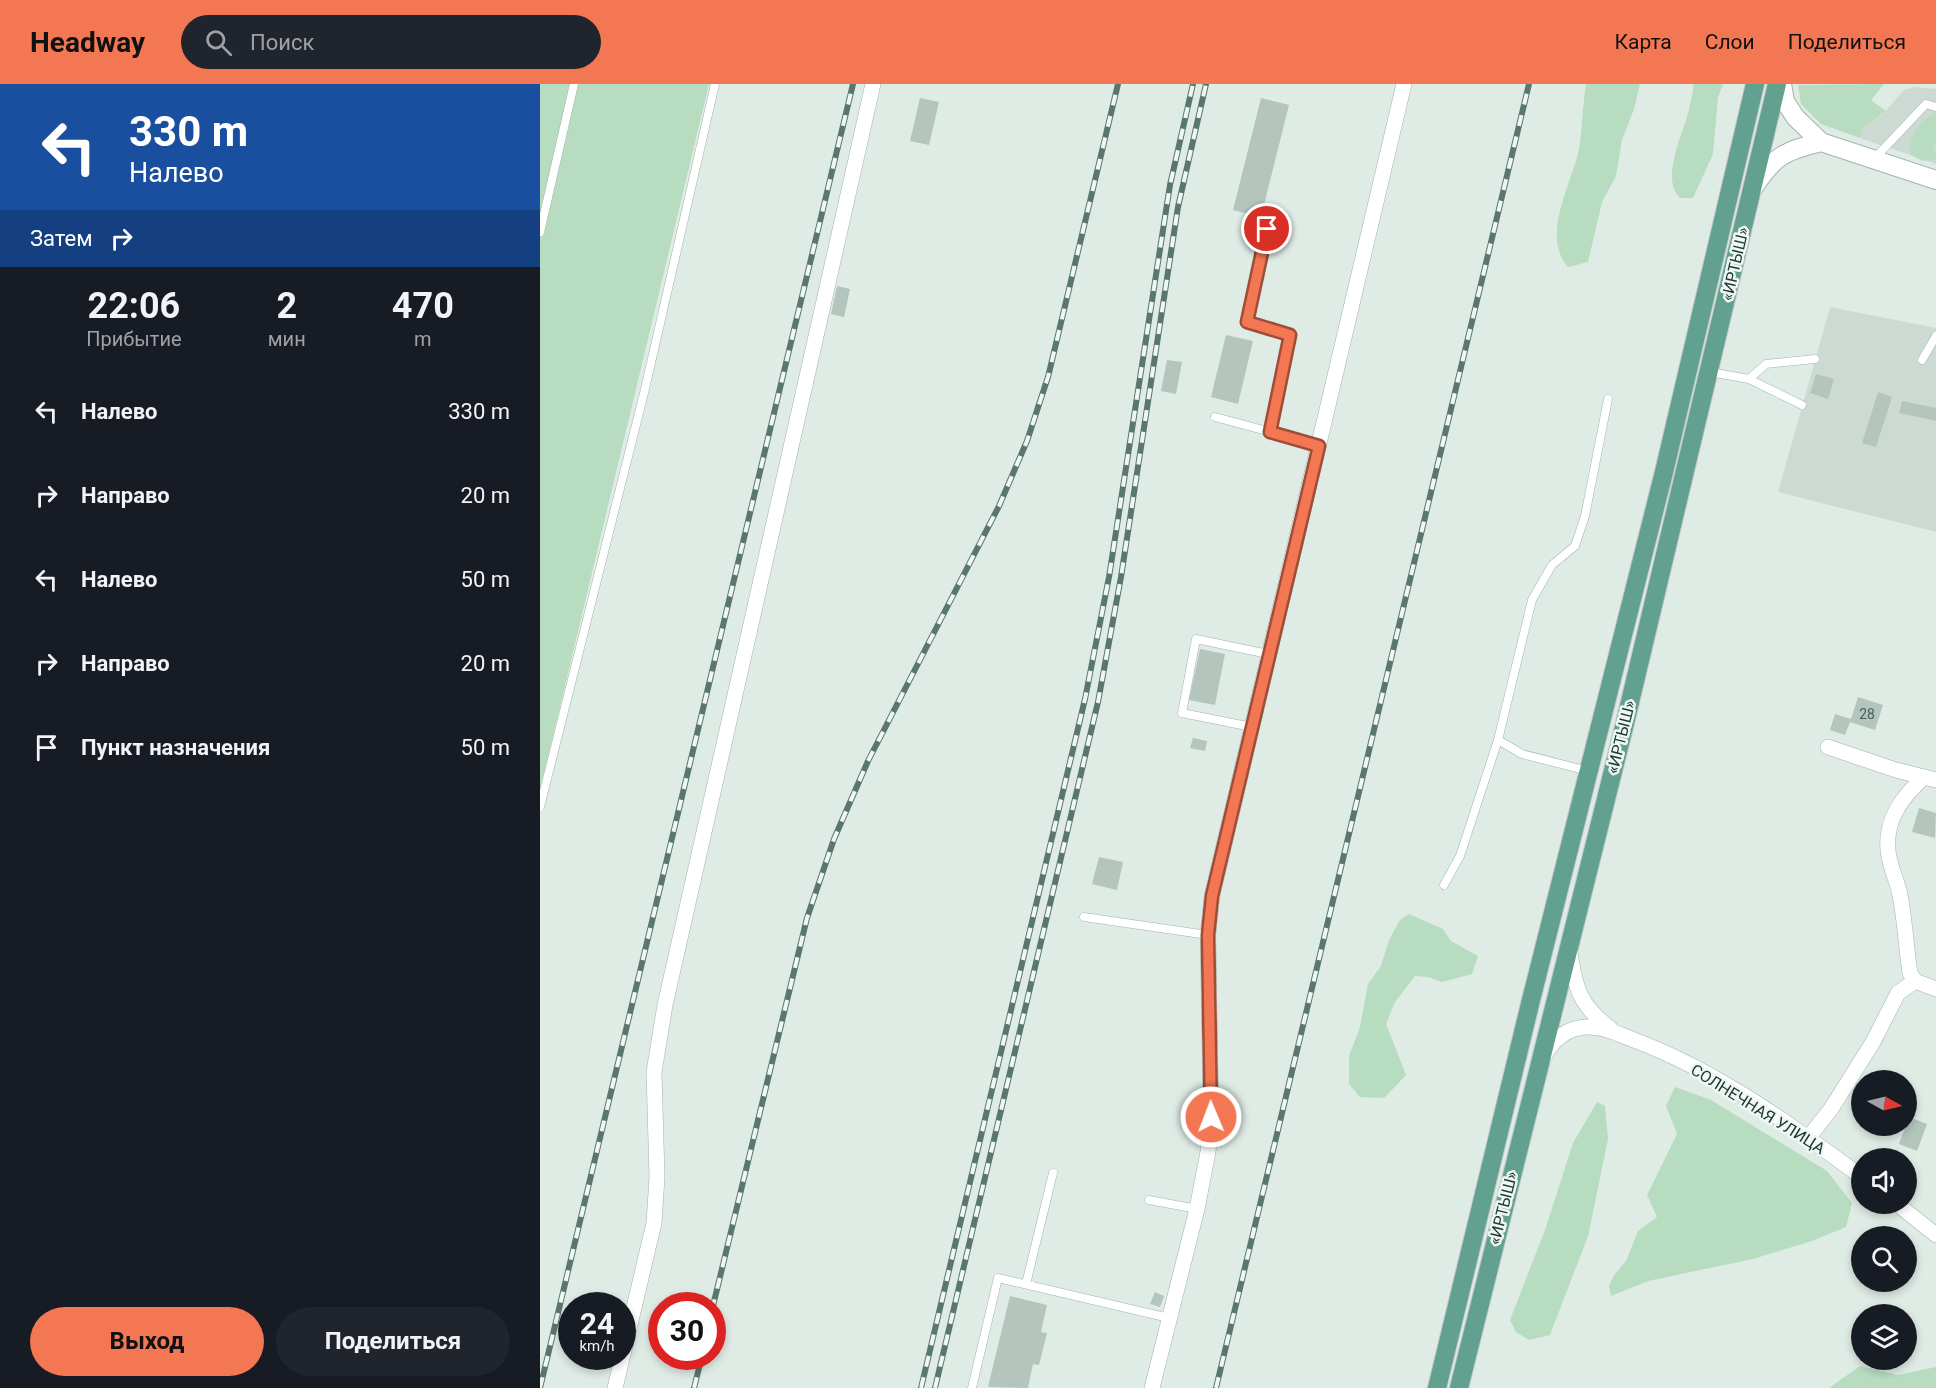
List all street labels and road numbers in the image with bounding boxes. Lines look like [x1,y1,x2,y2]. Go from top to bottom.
street label: «ИРТЫШ» [1717,225,1753,303]
street label: «ИРТЫШ» [1603,698,1639,776]
street label: СОЛНЕЧНАЯ УЛИЦА [1687,1060,1829,1158]
street label: «ИРТЫШ» [1485,1169,1521,1247]

